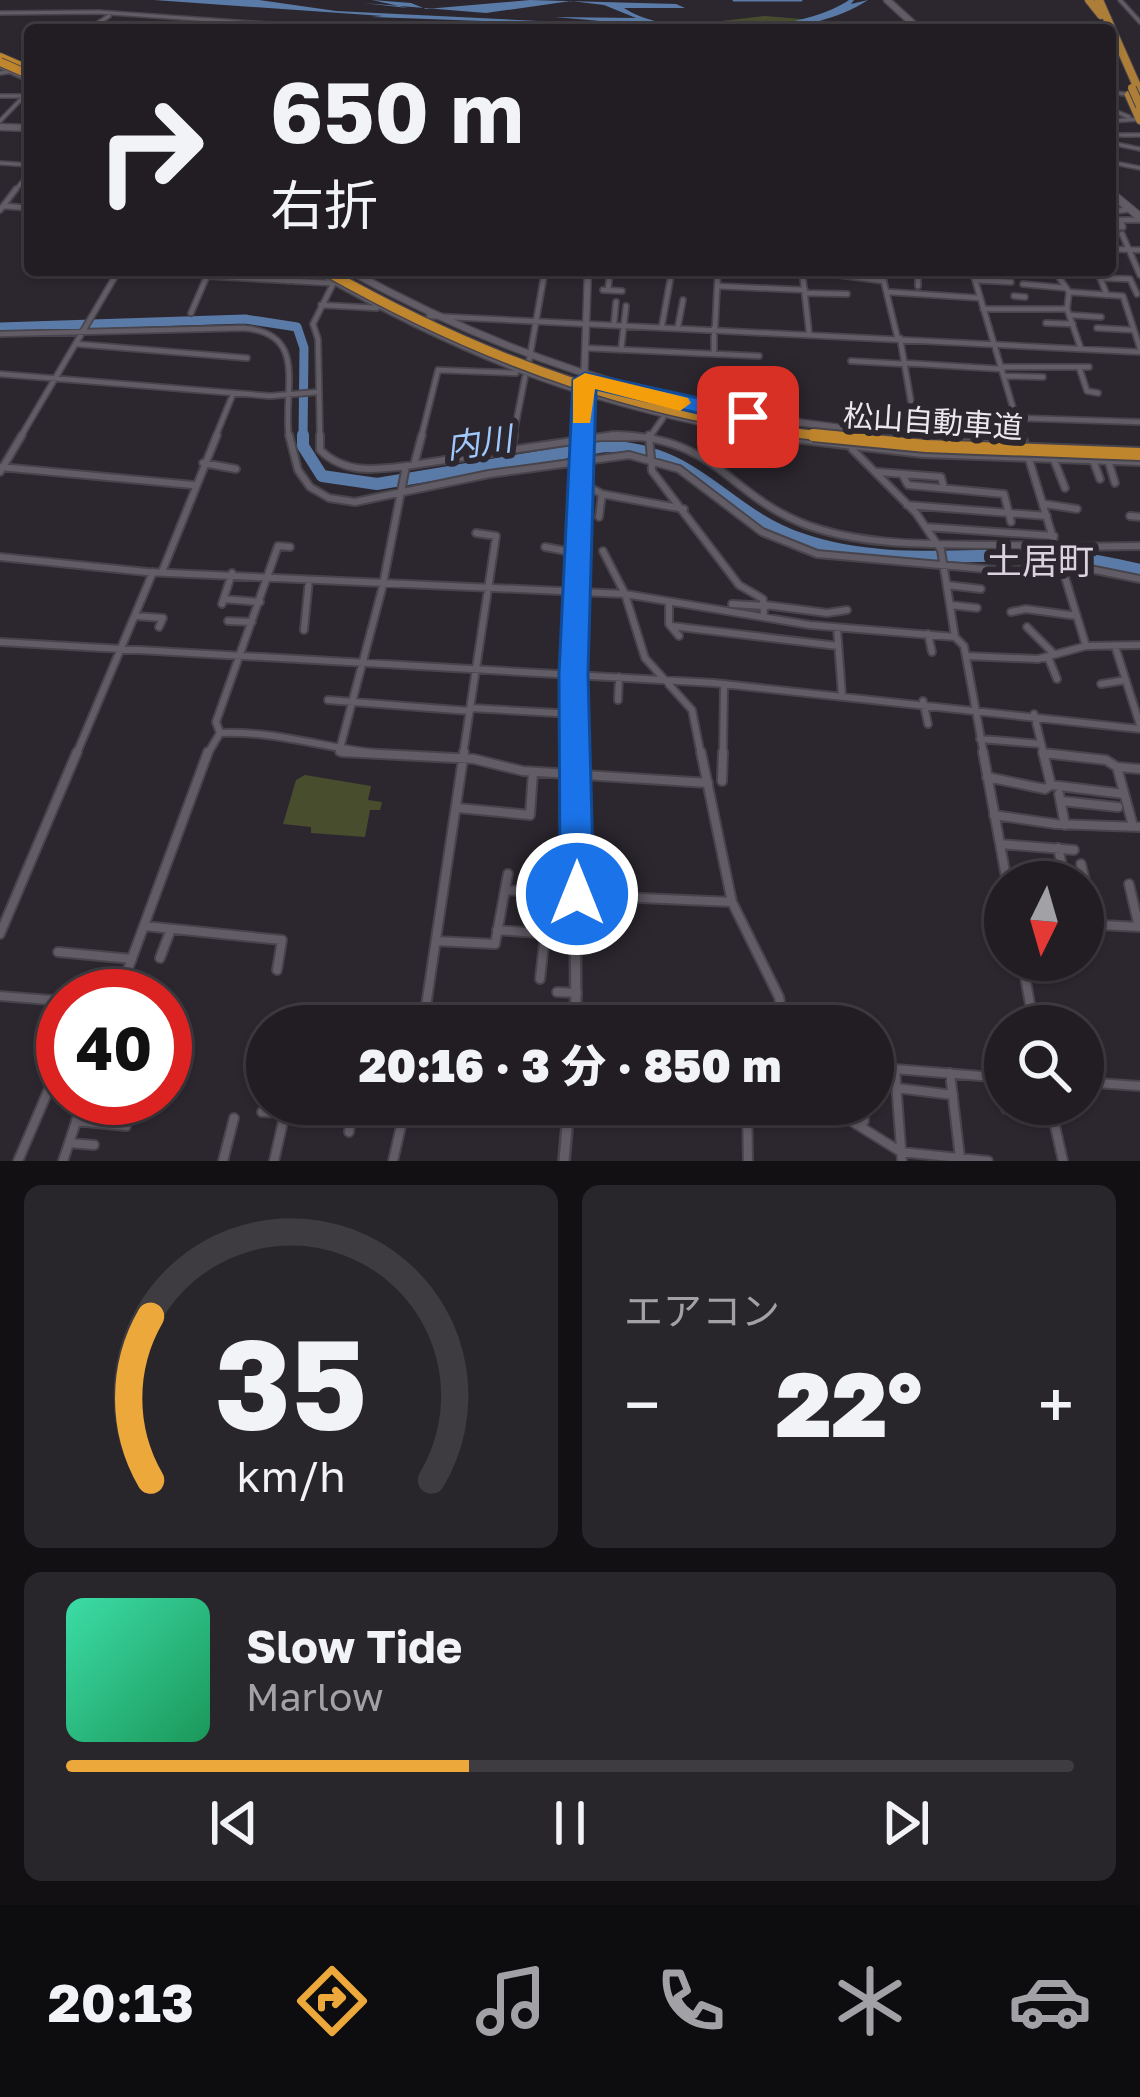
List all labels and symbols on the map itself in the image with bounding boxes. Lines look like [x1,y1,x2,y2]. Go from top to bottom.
pin [697,366,799,468]
street label: 松山自動車道 [842,397,1024,445]
water label: 内川 [444,417,517,465]
district label: 土居町 [986,539,1094,582]
position arrow [514,831,640,957]
north arrow [984,861,1104,981]
speed limit sign: 40 [36,969,192,1125]

